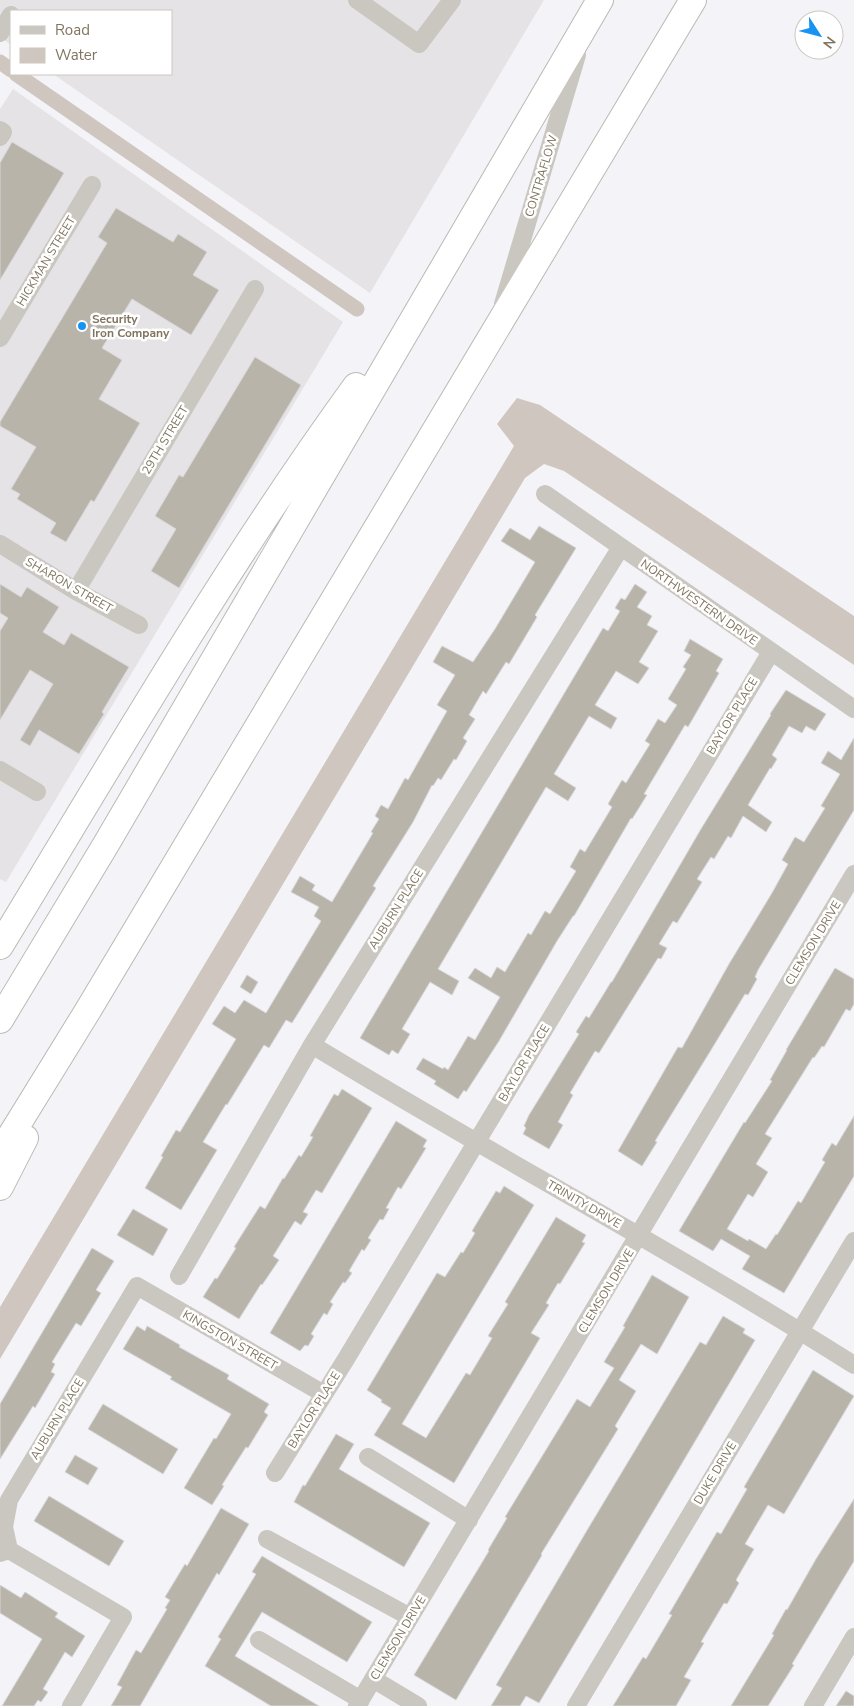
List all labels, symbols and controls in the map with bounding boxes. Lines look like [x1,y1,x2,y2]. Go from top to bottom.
legend [10,10,172,75]
north arrow [794,10,844,60]
text: Road [55,20,90,40]
text: N [818,33,840,52]
text: Water [55,45,98,65]
street label: CONTRAFLOW [521,133,561,219]
street label: HICKMAN STREET [13,212,80,309]
place label: Security Iron Company [92,311,170,341]
marker: Security Iron Company [76,320,88,332]
street label: 29TH STREET [138,402,192,477]
street label: SHARON STREET [23,554,116,617]
street label: NORTHWESTERN DRIVE [637,556,761,648]
street label: BAYLOR PLACE [703,674,761,758]
street label: AUBURN PLACE [365,866,427,952]
street label: CLEMSON DRIVE [782,898,844,988]
street label: BAYLOR PLACE [495,1021,553,1105]
street label: TRINITY DRIVE [544,1176,624,1232]
street label: CLEMSON DRIVE [575,1246,637,1336]
street label: KINGSTON STREET [180,1306,281,1374]
street label: BAYLOR PLACE [284,1369,344,1451]
street label: AUBURN PLACE [26,1376,88,1462]
street label: DUKE DRIVE [690,1439,740,1507]
street label: CLEMSON DRIVE [367,1593,429,1683]

